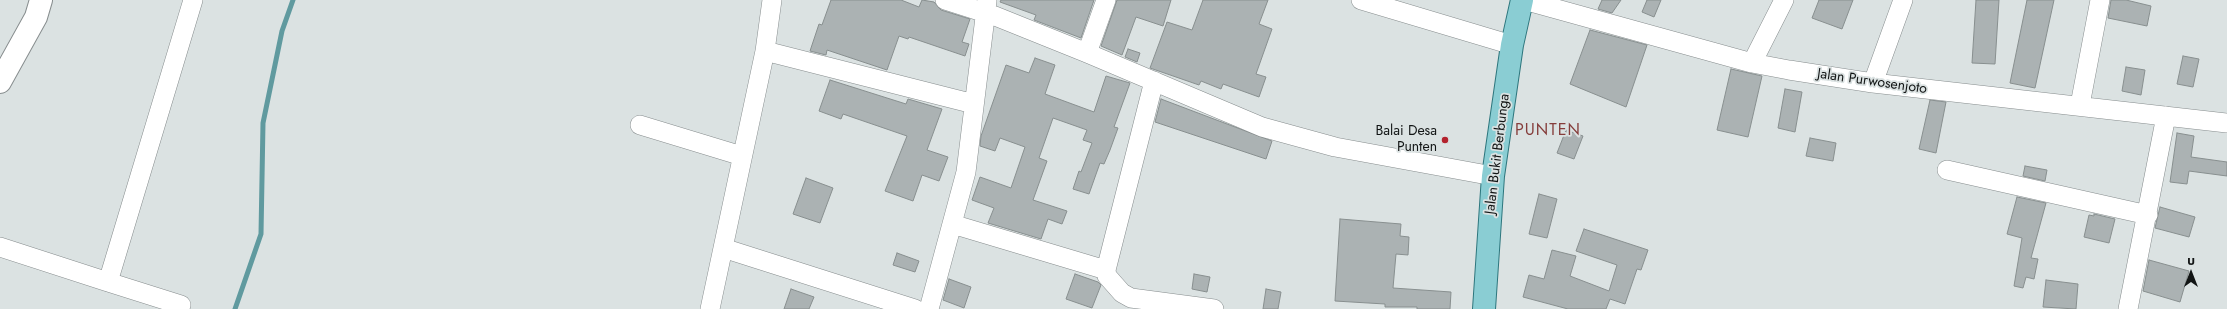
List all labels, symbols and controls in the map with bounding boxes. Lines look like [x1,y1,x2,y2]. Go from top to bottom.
street label: Jalan Purwosenjoto [1816,66,1928,98]
street label: Jalan Bukit Berbunga [1482,93,1514,215]
district label: PUNTEN [1515,121,1581,141]
place label: Balai Desa Punten [1376,124,1437,156]
marker: Balai Desa Punten [1440,135,1450,145]
north arrow [2171,253,2211,293]
text: U [2187,253,2195,269]

